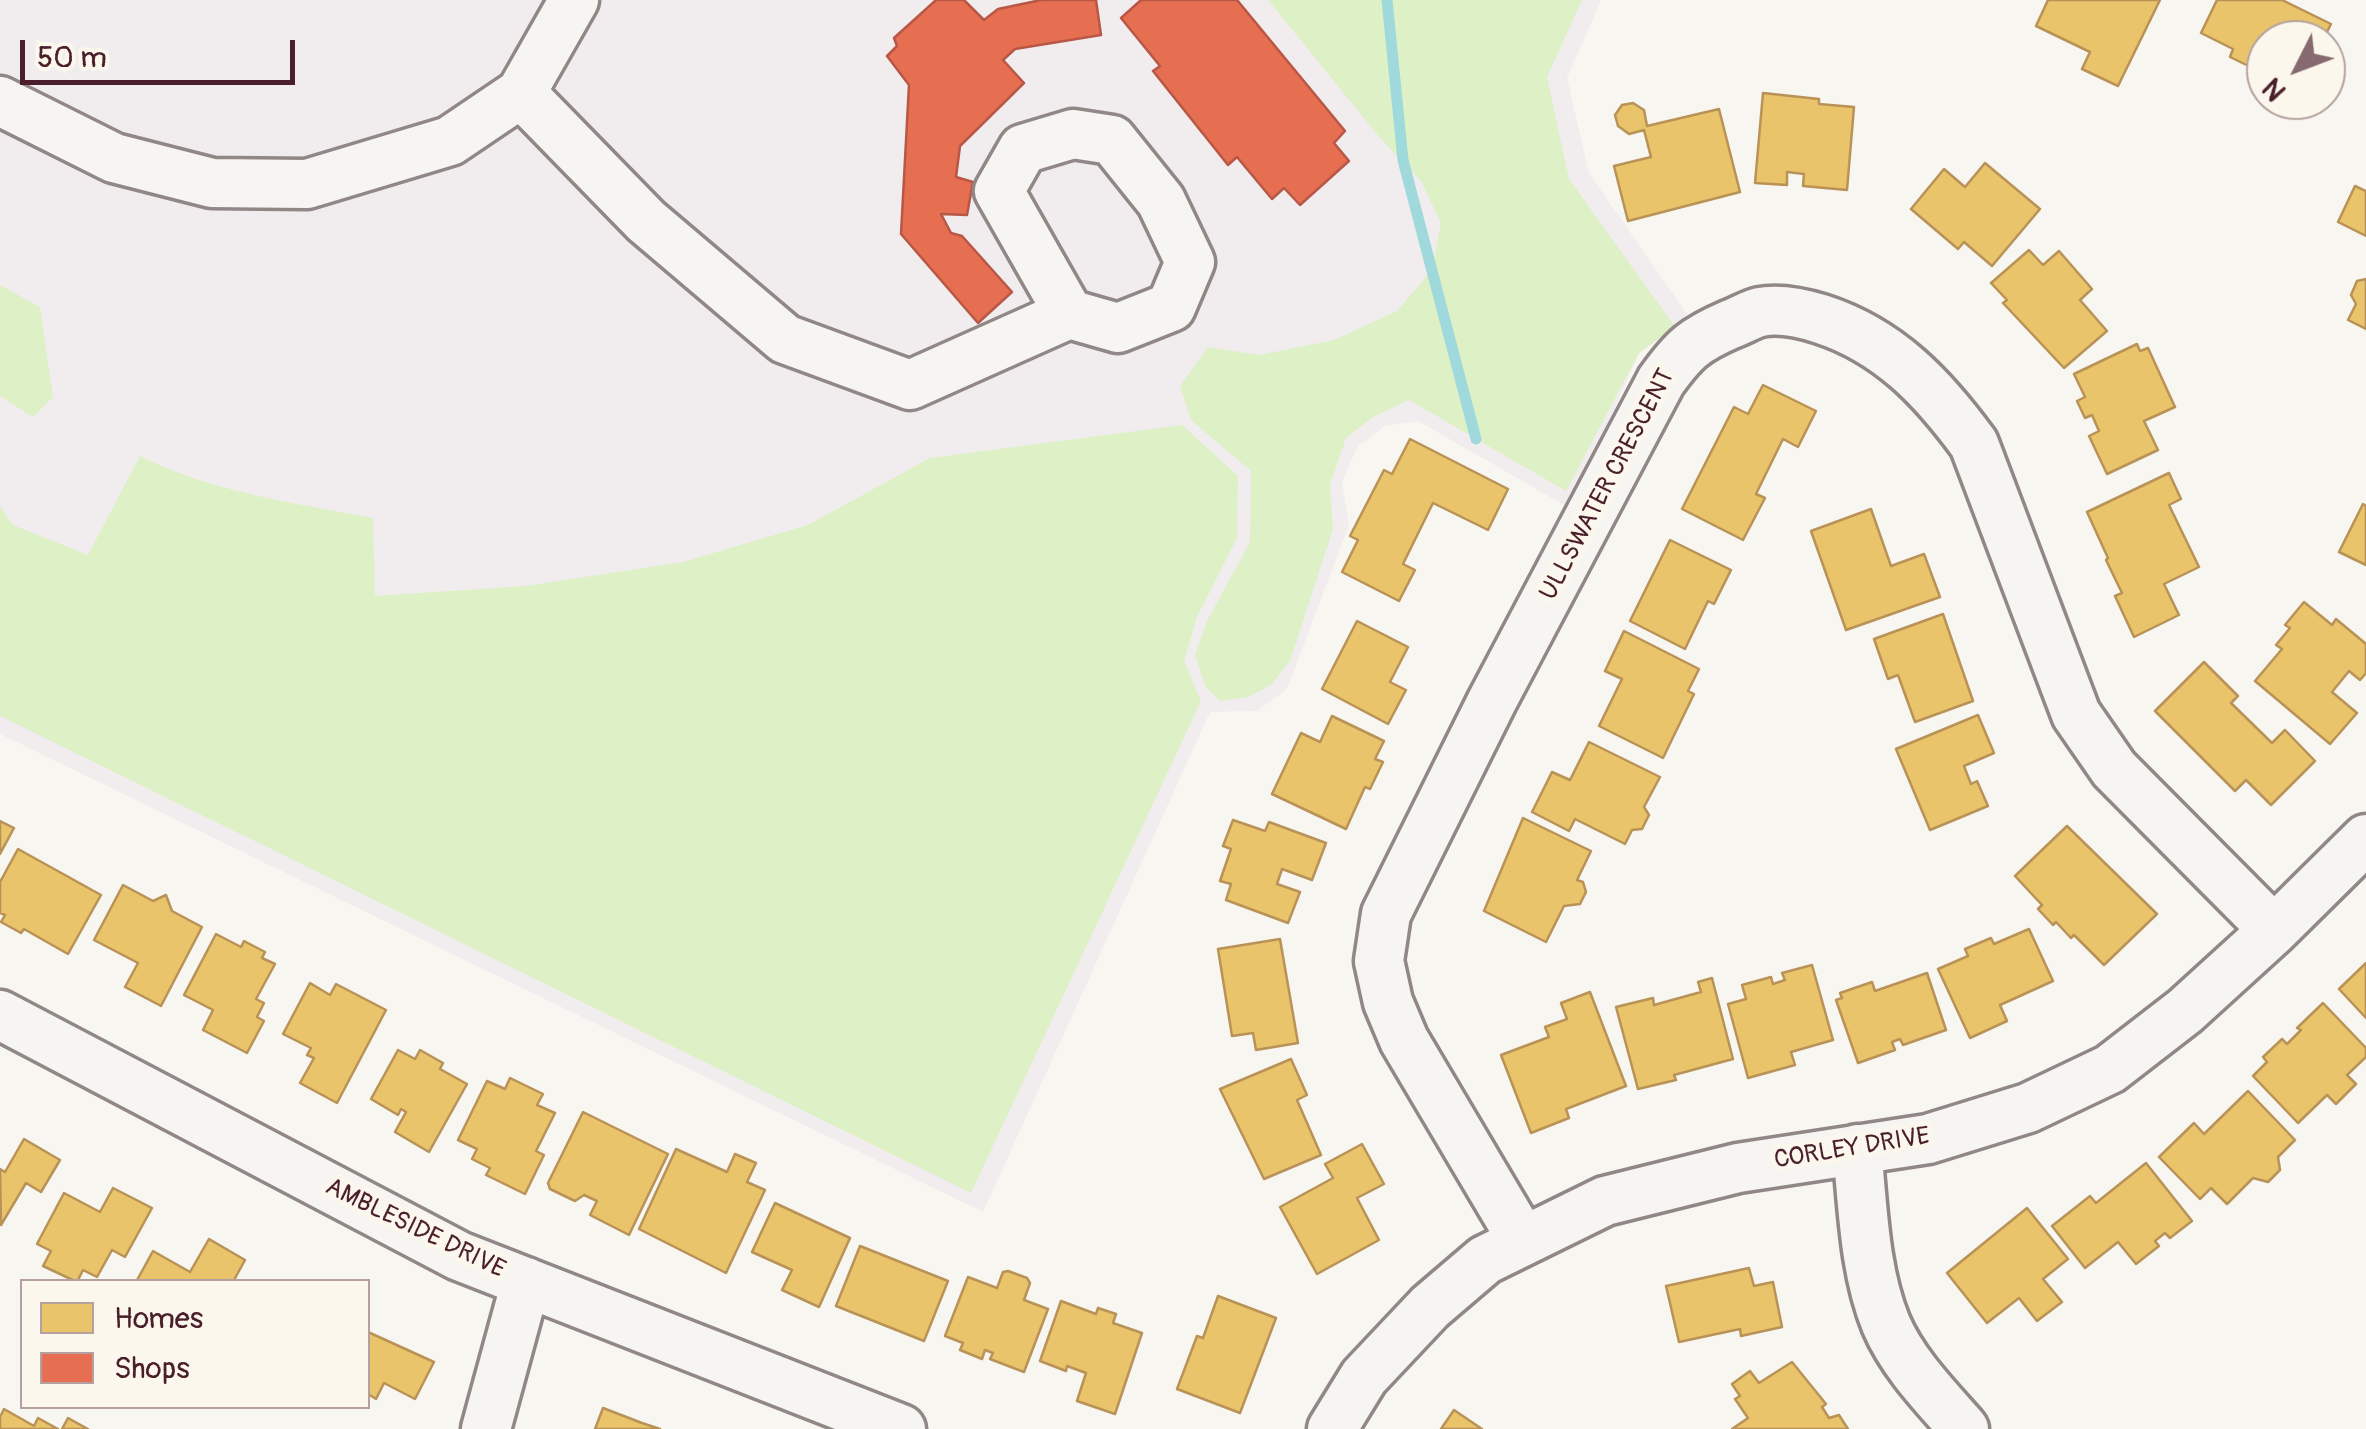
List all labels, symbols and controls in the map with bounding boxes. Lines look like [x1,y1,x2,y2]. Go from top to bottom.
scale bar [25,20,300,82]
north arrow [2246,20,2346,120]
text: 50 m [37,39,107,76]
text: N [2255,70,2294,108]
street label: ULLSWATER CRESCENT [1534,364,1682,606]
street label: CORLEY DRIVE [1772,1122,1932,1176]
street label: AMBLESIDE DRIVE [320,1172,510,1286]
legend [20,1279,370,1409]
text: Homes [114,1300,203,1337]
text: Shops [114,1350,190,1387]

